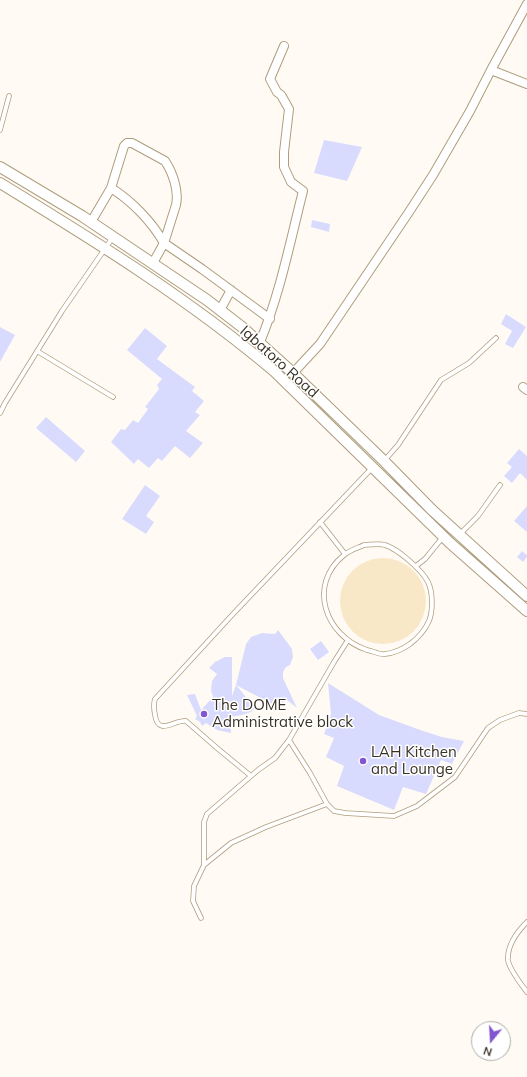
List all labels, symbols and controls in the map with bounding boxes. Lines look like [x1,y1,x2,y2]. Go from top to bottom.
street label: Igbatoro Road [236,322,322,402]
place label: The DOME Administrative block [212,696,353,731]
marker: The DOME Administrative block [199,709,209,719]
place label: LAH Kitchen and Lounge [371,743,457,778]
marker: LAH Kitchen and Lounge [358,756,368,766]
north arrow [471,1021,511,1061]
text: N [481,1044,494,1059]

